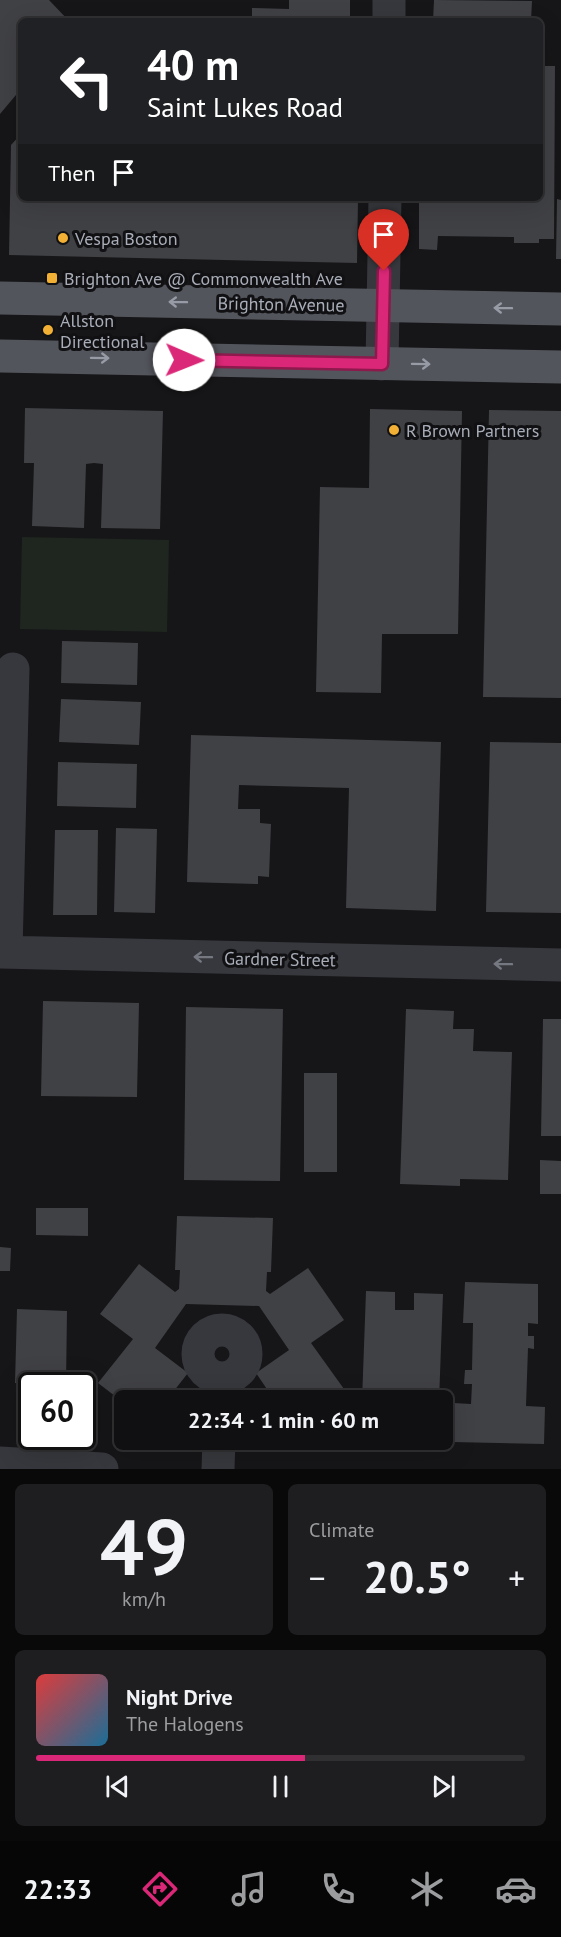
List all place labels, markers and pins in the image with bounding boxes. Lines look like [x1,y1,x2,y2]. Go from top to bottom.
pin [358,209,409,271]
place label: Vespa Boston [74,227,178,250]
marker: Vespa Boston [56,231,70,245]
place label: Brighton Ave @ Commonwealth Ave [64,267,343,290]
marker: Brighton Ave @ Commonwealth Ave [45,271,59,285]
place label: Allston Directional [60,309,145,353]
marker: Allston Directional [41,323,55,337]
place label: R Brown Partners [406,419,539,442]
marker: R Brown Partners [387,423,401,437]

